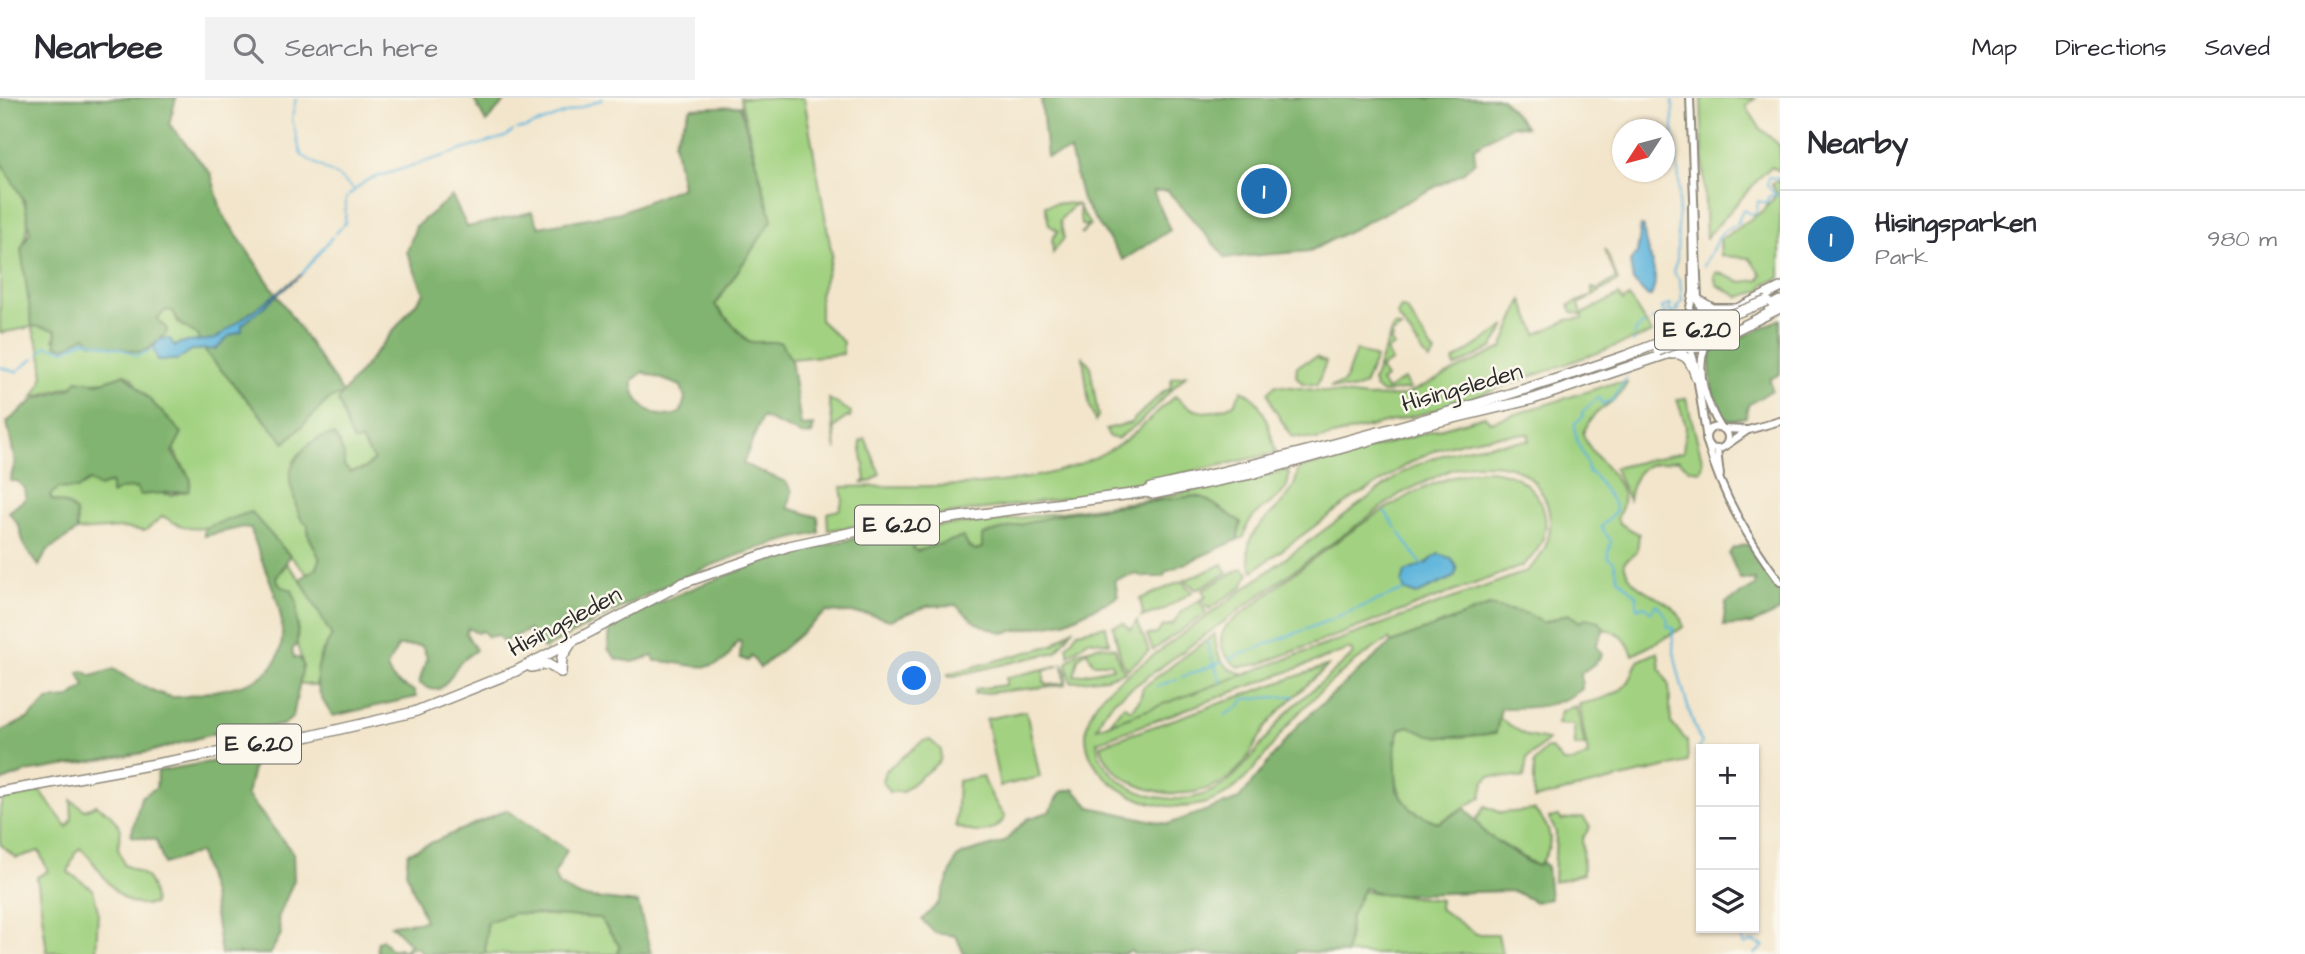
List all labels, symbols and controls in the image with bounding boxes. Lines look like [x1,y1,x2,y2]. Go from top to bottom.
search box [205,17,695,80]
text: Nearbee [35,25,163,71]
icon: search [229,29,267,67]
text: Search here [285,30,438,66]
text: Map [1972,31,2017,65]
text: Directions [2055,31,2167,65]
text: Saved [2205,31,2270,65]
north arrow [1612,119,1675,182]
text: Nearby [1808,123,1908,165]
pin: 1 [1241,165,1287,217]
text: Hisingsparken [1875,205,2036,241]
text: 1 [1830,223,1832,255]
text: 980 m [2207,223,2277,255]
text: Park [1875,241,1928,273]
road number: E 6.20 [1655,311,1739,350]
street label: Hisingsleden [1398,355,1527,422]
road number: E 6.20 [855,506,939,544]
street label: Hisingsleden [502,578,628,667]
your location [897,661,931,695]
road number: E 6.20 [217,724,301,764]
map controls [1696,744,1759,933]
button: + [1696,744,1759,807]
button: − [1696,807,1759,870]
button: layers [1696,870,1759,933]

